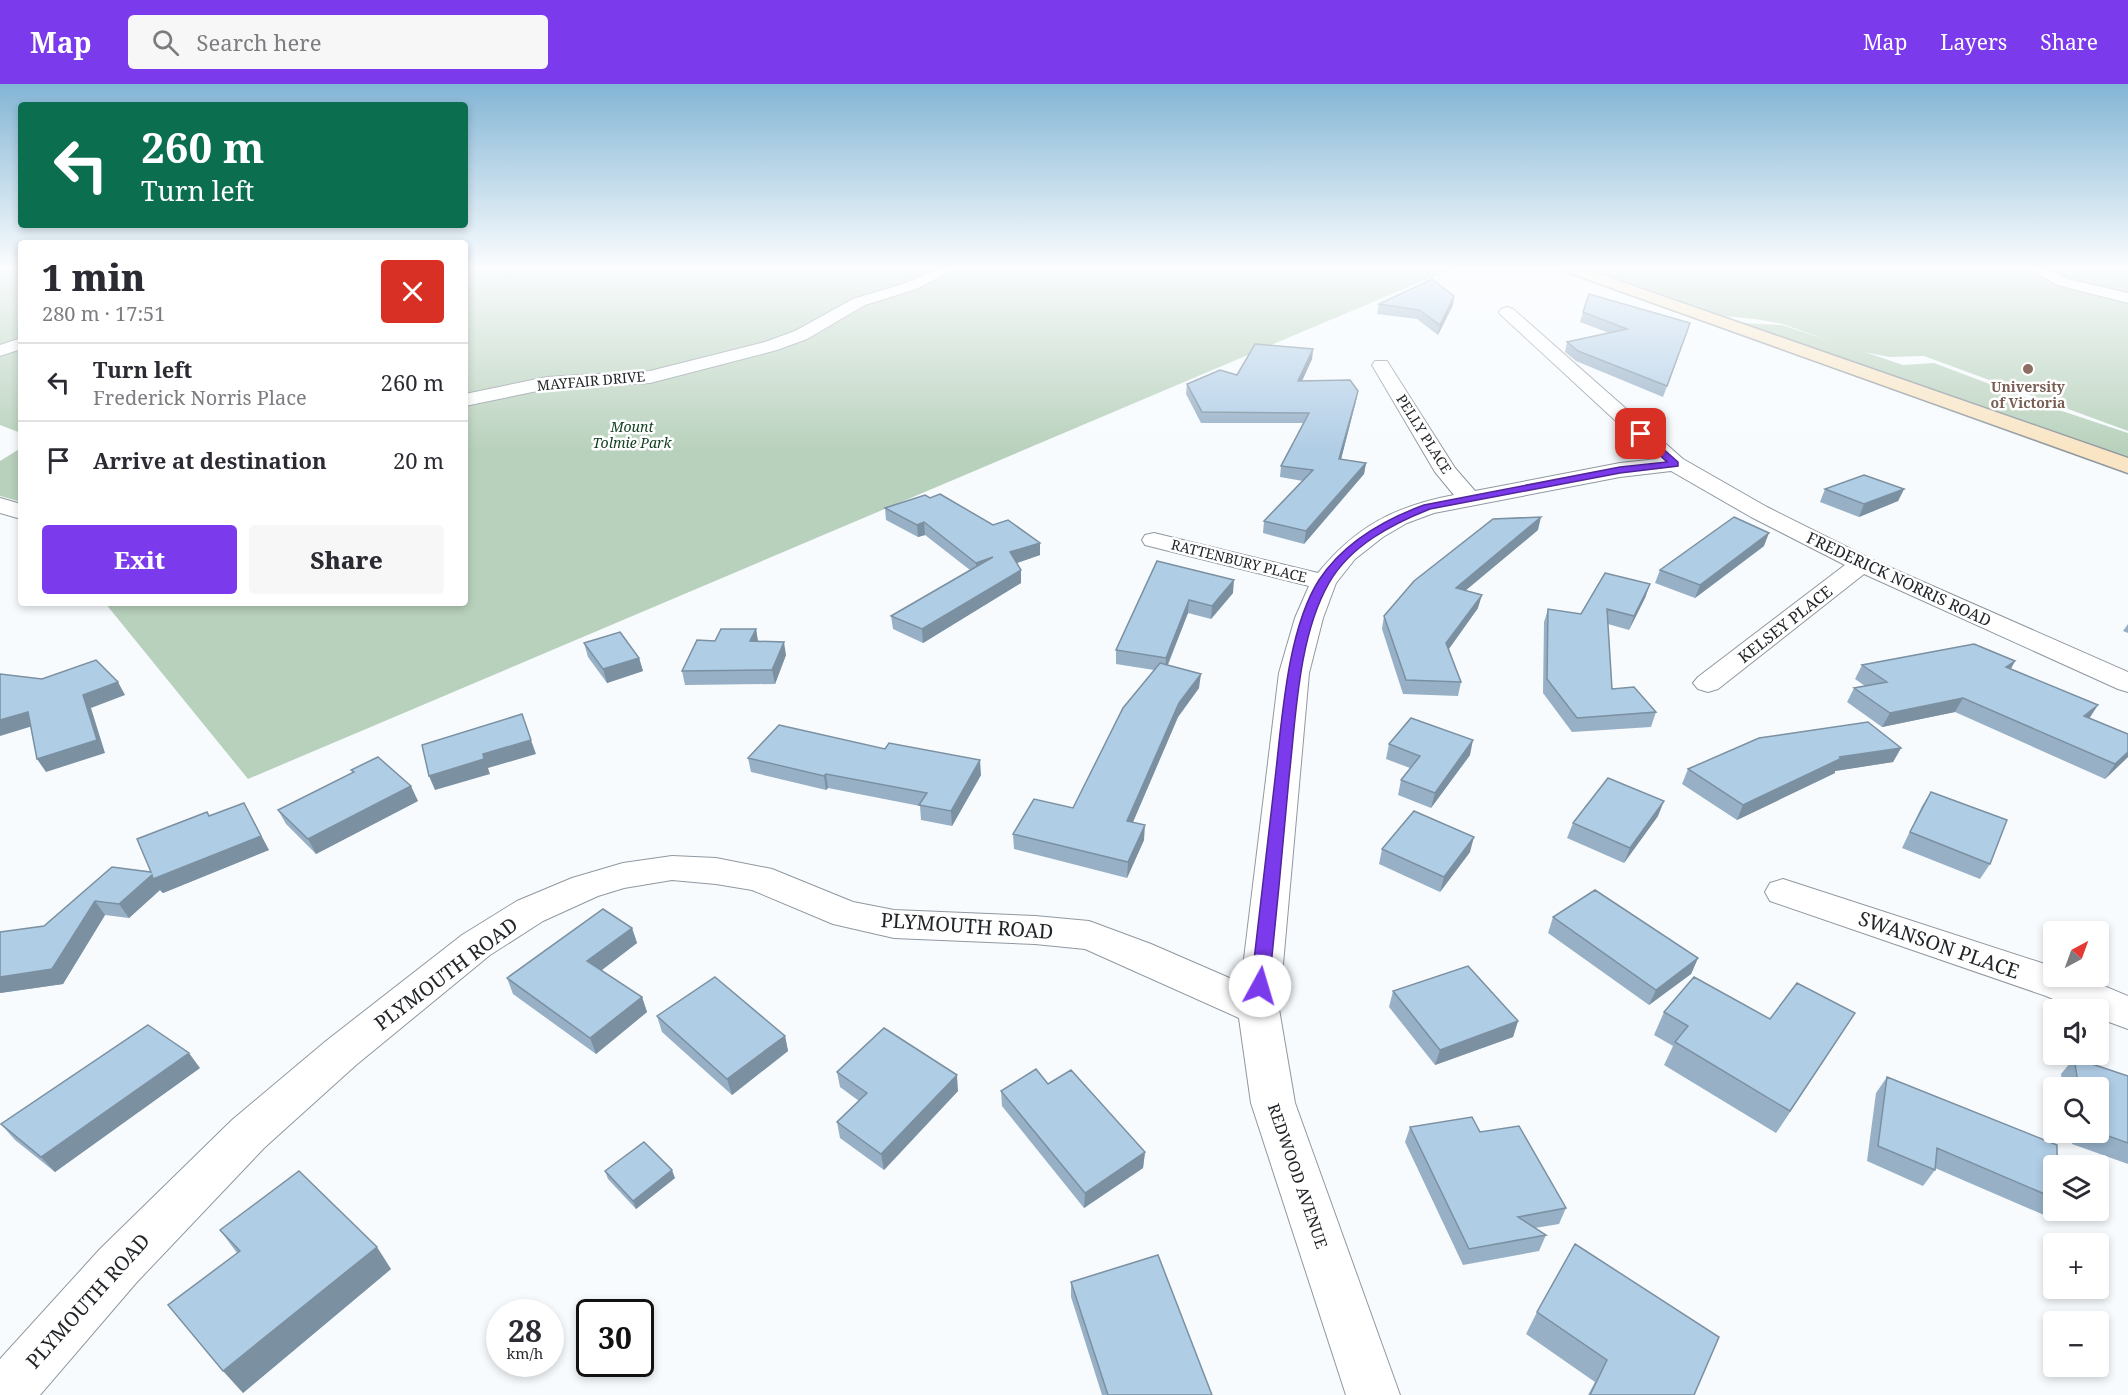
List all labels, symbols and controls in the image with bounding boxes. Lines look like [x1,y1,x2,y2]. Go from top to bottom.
search box [128,15,548,69]
text: Map [30,23,92,61]
icon: search [149,26,182,59]
text: Search here [197,27,321,57]
text: Map [1863,28,1907,56]
text: Layers [1940,28,2007,56]
text: Share [2040,28,2098,56]
text: 260 m [141,118,265,175]
icon: left [42,126,120,204]
text: Turn left [141,172,254,209]
text: 1 min [42,253,145,302]
button: close [381,260,444,323]
text: 280 m · 17:51 [42,300,165,327]
text: Turn left [93,354,192,384]
marker: University of Victoria [2021,362,2035,376]
icon: left [42,366,75,399]
street label: MAYFAIR DRIVE [536,366,646,395]
text: 260 m [381,367,444,397]
place label: University of Victoria [1991,377,2066,412]
text: Frederick Norris Place [93,384,307,411]
street label: PELLY PLACE [1392,390,1457,477]
pin [1615,408,1666,459]
park label: Mount Tolmie Park [592,417,673,452]
icon: arrive [1624,417,1657,450]
icon: arrive [42,444,75,477]
text: Arrive at destination [93,445,327,475]
text: 20 m [393,445,444,475]
button: Exit [42,525,237,594]
button: Share [249,525,444,594]
street label: FREDERICK NORRIS ROAD [1803,526,1995,632]
street label: RATTENBURY PLACE [1169,534,1309,587]
street label: KELSEY PLACE [1733,580,1837,668]
street label: SWANSON PLACE [1855,904,2023,985]
street label: PLYMOUTH ROAD [880,906,1054,945]
street label: PLYMOUTH ROAD [369,911,523,1036]
north arrow [2043,921,2109,987]
map controls [2043,921,2109,1377]
position arrow [1228,954,1292,1018]
button: sound [2043,999,2109,1065]
button: search [2043,1077,2109,1143]
street label: REDWOOD AVENUE [1263,1100,1333,1252]
button: layers [2043,1155,2109,1221]
street label: PLYMOUTH ROAD [20,1227,156,1374]
button: + [2043,1233,2109,1299]
speed limit sign: 30 [576,1299,654,1377]
text: 28 [508,1310,542,1351]
button: − [2043,1311,2109,1377]
text: km/h [507,1343,543,1363]

